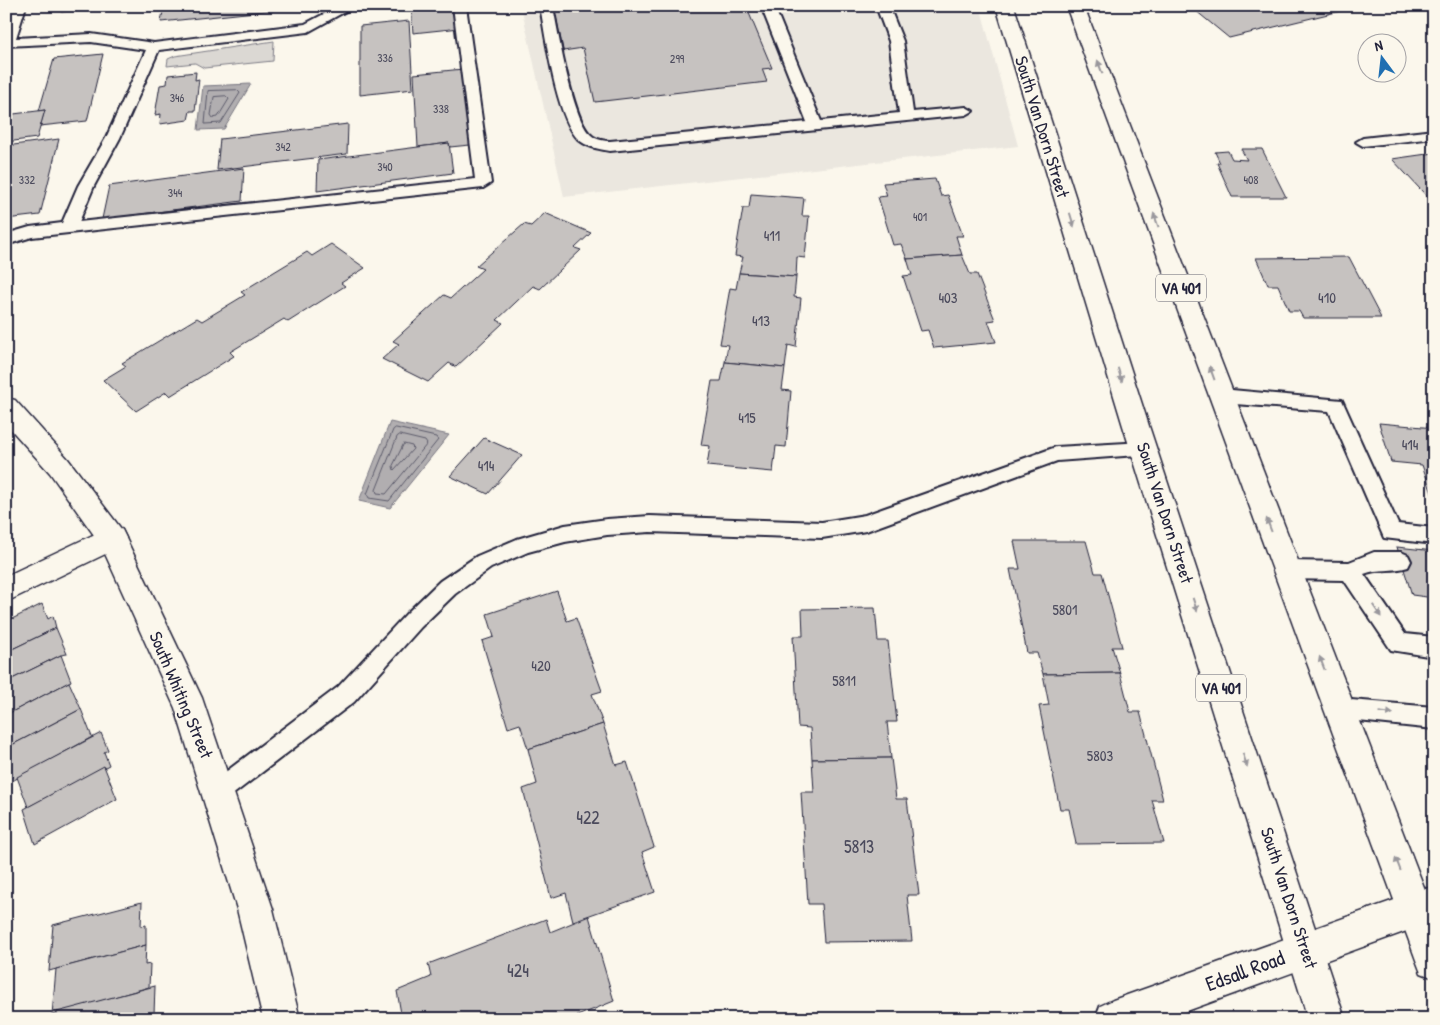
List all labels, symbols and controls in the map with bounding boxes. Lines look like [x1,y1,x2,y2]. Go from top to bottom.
north arrow [1358,32,1408,82]
text: N [1372,35,1385,55]
house number: 336 [377,49,393,66]
house number: 299 [670,50,685,67]
street label: South Van Dorn Street [1009,53,1076,202]
one-way arrow [1096,60,1103,75]
house number: 346 [170,89,185,106]
house number: 338 [433,100,449,117]
house number: 342 [275,138,291,155]
house number: 340 [377,158,393,175]
house number: 332 [19,171,36,188]
house number: 408 [1243,171,1259,188]
house number: 344 [168,184,183,201]
house number: 401 [913,208,927,225]
one-way arrow [1068,212,1076,227]
one-way arrow [1152,212,1160,227]
house number: 411 [764,225,780,246]
road number: VA 401 [1156,274,1206,302]
house number: 403 [938,287,958,308]
house number: 410 [1318,287,1336,308]
house number: 413 [752,310,770,331]
one-way arrow [1208,365,1215,380]
one-way arrow [1117,367,1125,382]
house number: 415 [738,407,756,428]
house number: 414 [1402,434,1419,455]
street label: South Van Dorn Street [1131,439,1200,587]
house number: 414 [478,455,495,476]
one-way arrow [1265,517,1273,532]
one-way arrow [1191,598,1199,613]
house number: 5801 [1052,599,1078,620]
one-way arrow [1372,605,1382,618]
street label: South Whiting Street [143,627,220,763]
house number: 420 [531,655,551,676]
one-way arrow [1317,656,1325,671]
house number: 5811 [832,670,856,691]
road number: VA 401 [1196,674,1246,701]
one-way arrow [1379,709,1395,717]
house number: 5803 [1087,745,1113,766]
one-way arrow [1241,752,1249,767]
house number: 422 [576,805,600,830]
street label: South Van Dorn Street [1255,824,1324,972]
house number: 5813 [844,834,874,859]
one-way arrow [1393,857,1401,871]
street label: Edsall Road [1201,943,1288,998]
house number: 424 [507,958,529,983]

